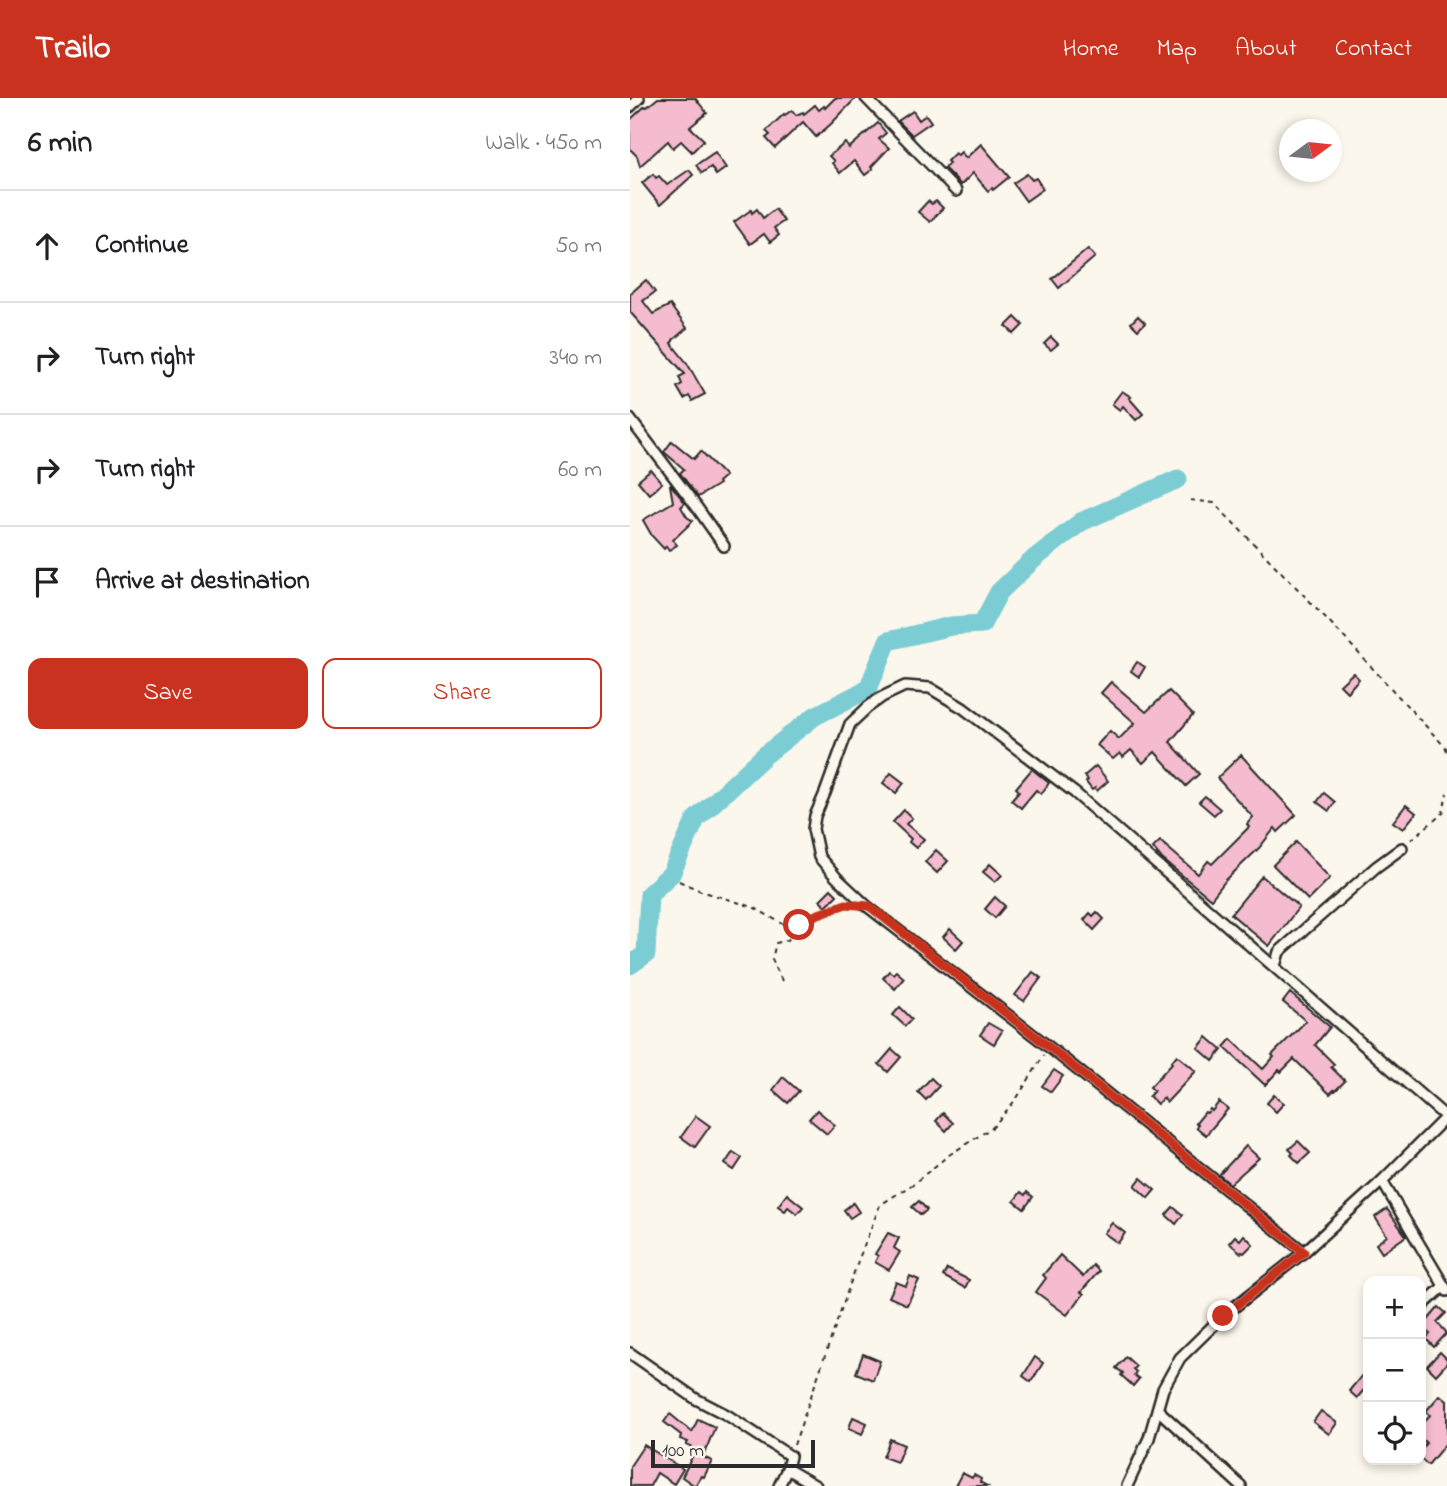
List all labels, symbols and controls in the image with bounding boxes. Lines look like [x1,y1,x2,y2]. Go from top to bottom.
text: Trailo [35,25,111,73]
text: Home [1063,32,1119,67]
text: Map [1157,32,1197,67]
text: About [1235,32,1297,67]
text: Contact [1335,32,1412,67]
north arrow [1279,119,1342,182]
text: 6 min [28,122,92,166]
text: Walk · 450 m [485,127,602,160]
icon: ahead [28,227,66,265]
text: Continue [95,227,188,265]
text: 50 m [555,230,602,263]
icon: right [28,339,66,377]
text: Turn right [95,339,195,377]
text: 340 m [549,342,602,375]
icon: right [28,451,66,489]
text: Turn right [95,451,195,489]
text: 60 m [558,454,602,487]
icon: arrive [28,563,66,601]
text: Arrive at destination [95,563,310,601]
button: Save [28,658,308,729]
button: Share [322,658,602,729]
route start [783,909,814,940]
map controls [1363,1276,1426,1465]
button: + [1363,1276,1426,1339]
route end [1207,1300,1238,1331]
button: − [1363,1339,1426,1402]
button: locate [1363,1402,1426,1465]
scale bar [651,1437,816,1469]
text: 100 m [662,1438,704,1465]

